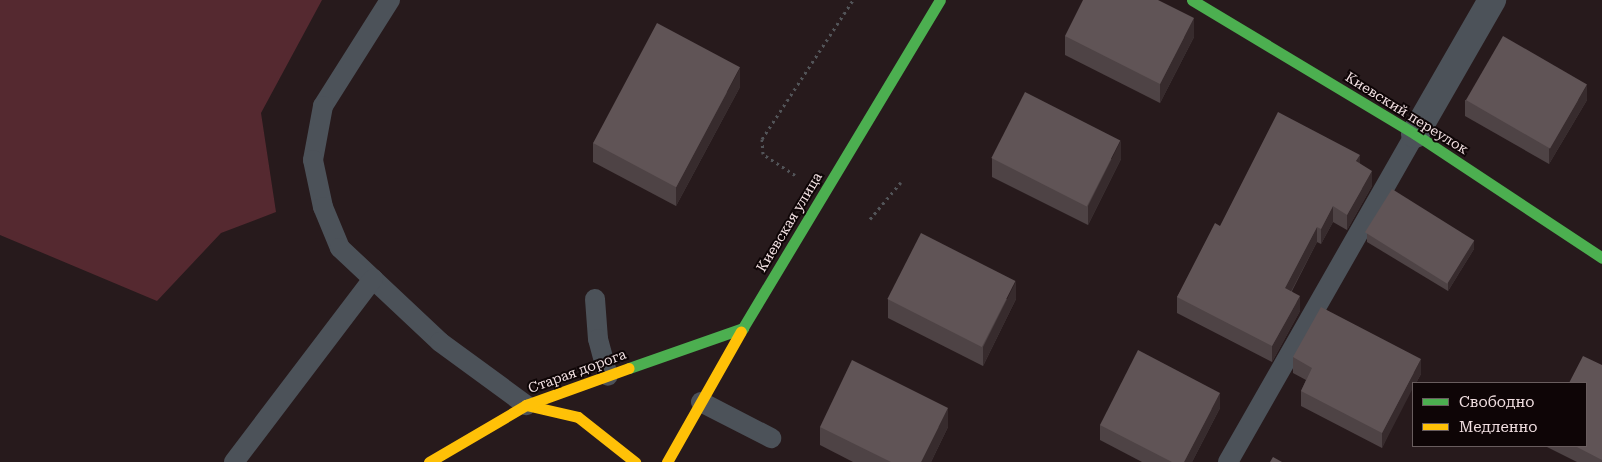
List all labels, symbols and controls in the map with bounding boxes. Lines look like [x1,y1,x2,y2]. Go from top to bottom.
street label: Киевский переулок [1342,68,1472,158]
street label: Киевская улица [753,169,825,275]
street label: Старая дорога [526,345,628,397]
legend [1412,382,1587,447]
text: Свободно [1459,393,1534,411]
text: Медленно [1459,418,1538,436]

